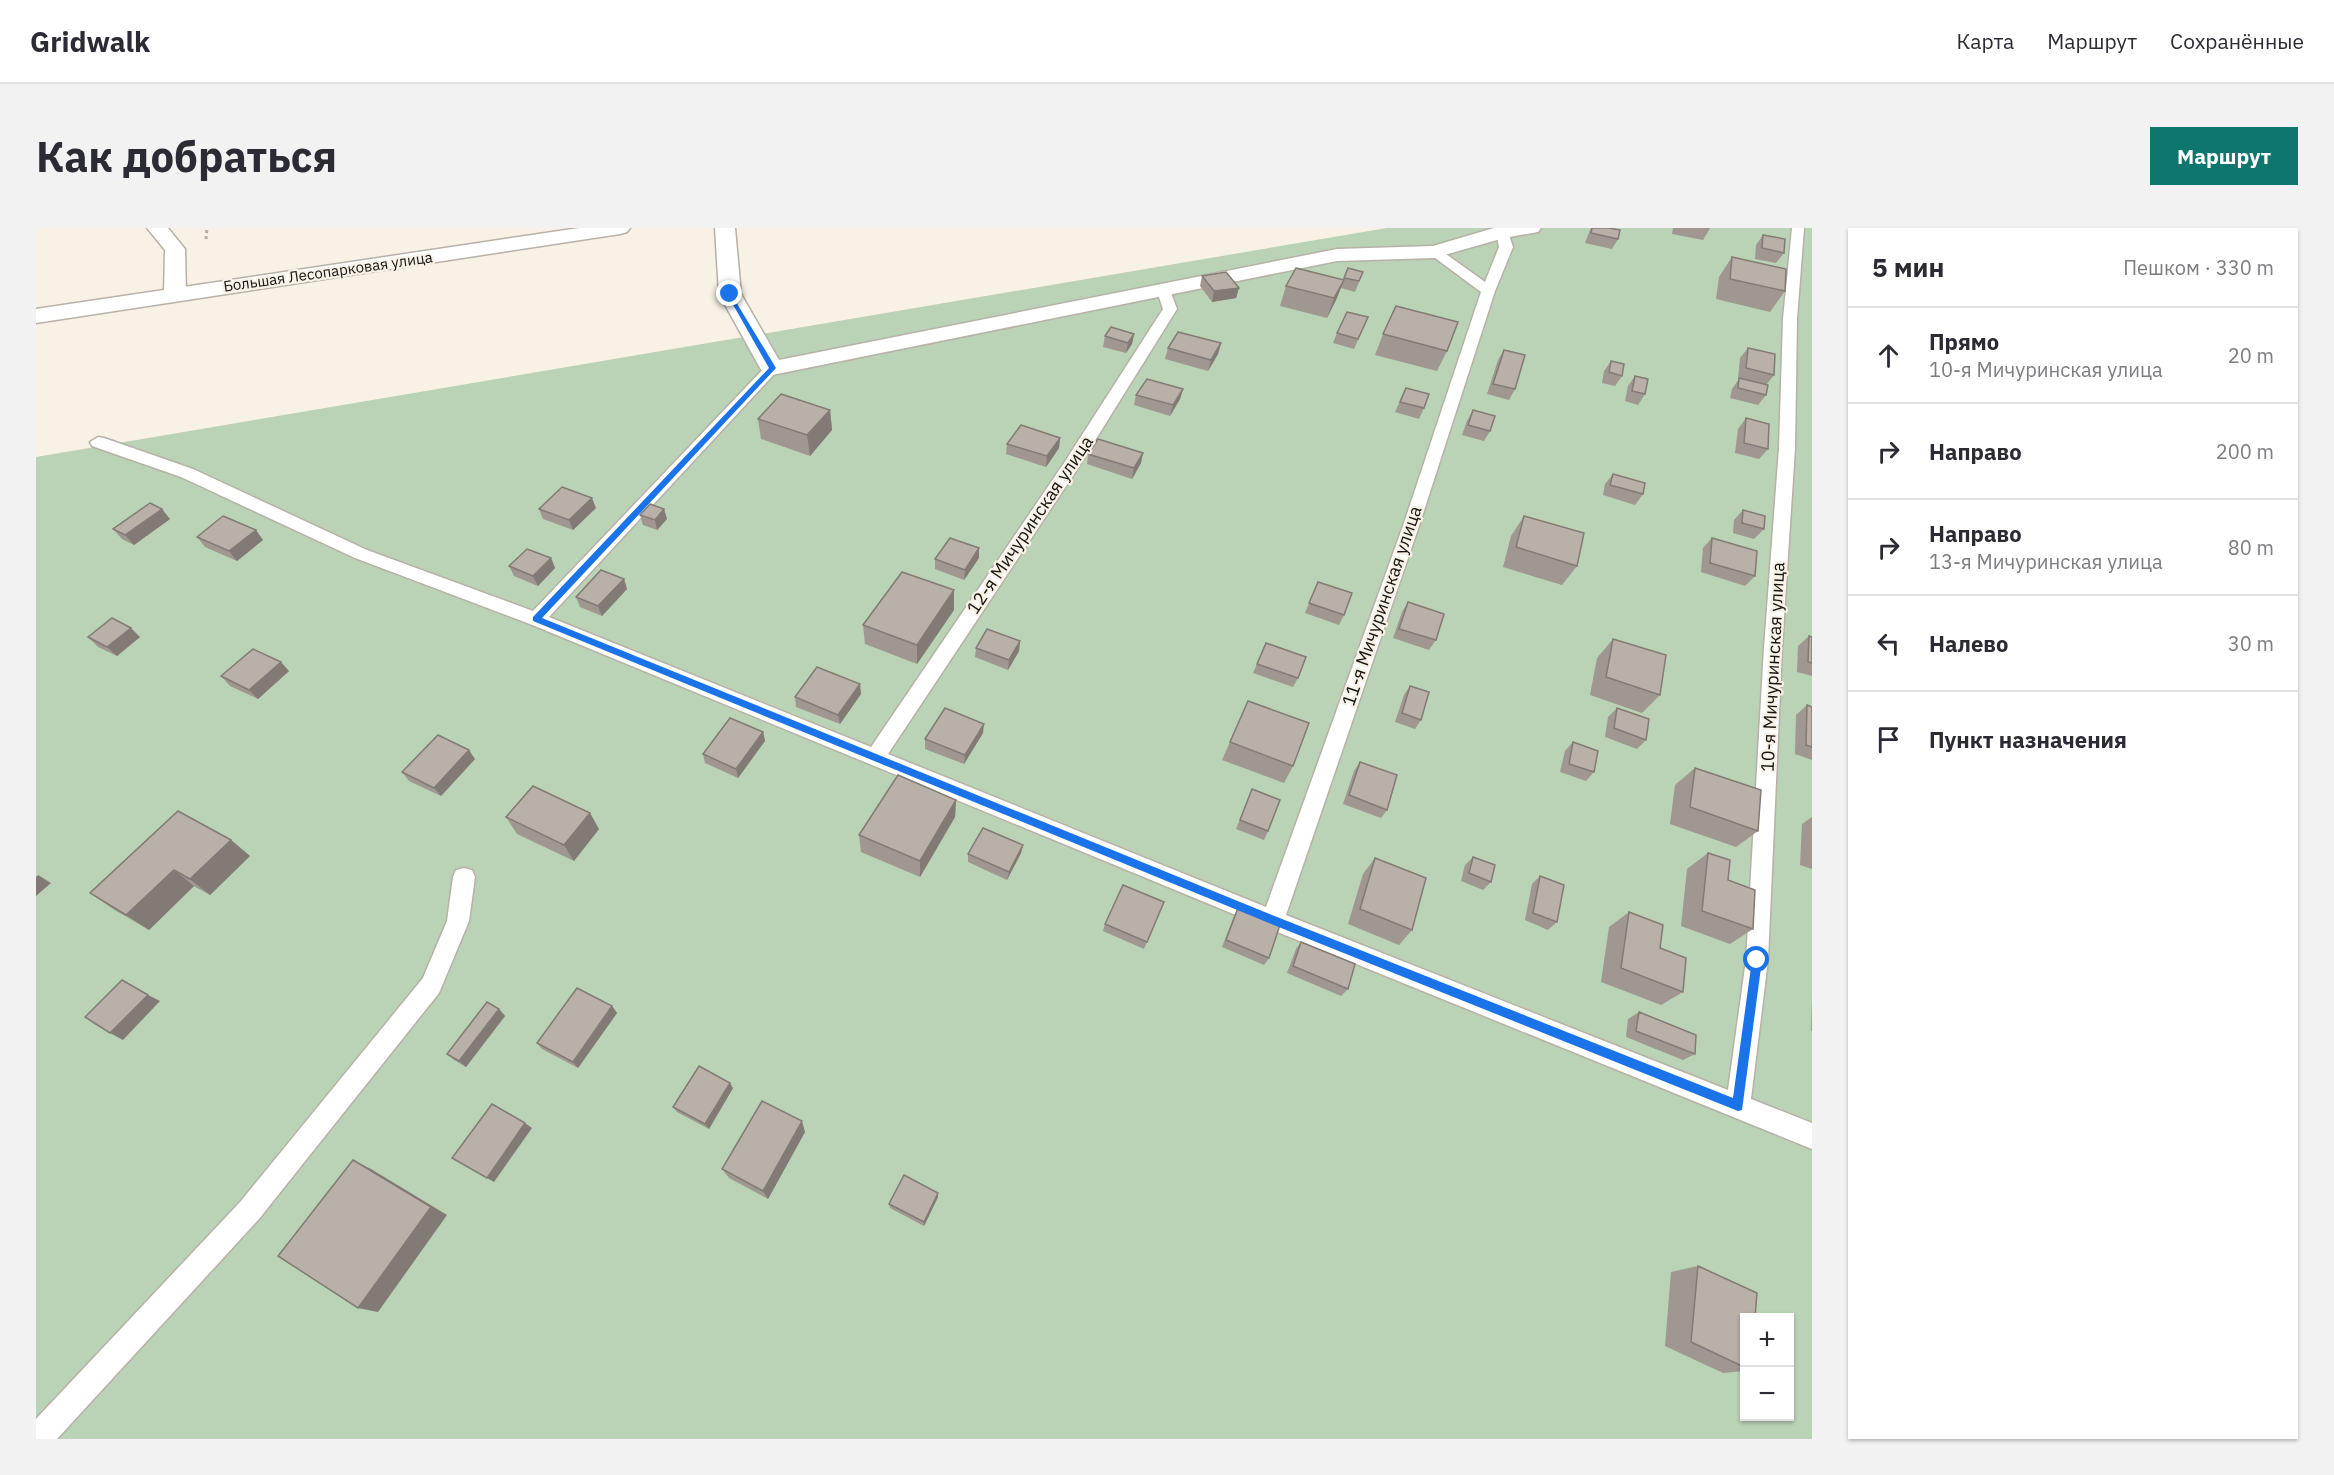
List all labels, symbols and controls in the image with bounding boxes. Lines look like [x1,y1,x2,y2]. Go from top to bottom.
text: Gridwalk [30,23,150,60]
text: Карта [1956,27,2014,55]
text: Маршрут [2047,27,2137,55]
text: Сохранённые [2170,27,2304,55]
button: Маршрут [2150,127,2298,185]
text: Как добраться [36,129,337,184]
street label: Большая Лесопарковая улица [222,247,434,296]
text: 5 мин [1872,250,1944,284]
text: Пешком · 330 m [2123,254,2274,281]
route end [716,280,742,306]
text: Прямо [1929,327,1999,356]
icon: ahead [1872,339,1905,372]
text: 20 m [2228,342,2274,369]
text: 10-я Мичуринская улица [1929,356,2163,383]
street label: 12-я Мичуринская улица [961,431,1098,618]
icon: right [1872,435,1905,468]
text: Направо [1929,437,2022,466]
text: 200 m [2216,438,2274,465]
street label: 11-я Мичуринская улица [1336,502,1427,709]
text: Направо [1929,519,2022,548]
icon: right [1872,531,1905,564]
text: 80 m [2228,534,2274,561]
text: 13-я Мичуринская улица [1929,548,2163,575]
street label: 10-я Мичуринская улица [1756,561,1790,773]
icon: left [1872,627,1905,660]
text: Налево [1929,629,2008,658]
text: 30 m [2228,630,2274,657]
icon: arrive [1872,723,1905,756]
text: Пункт назначения [1929,725,2127,754]
route start [1743,946,1769,972]
map controls [1740,1313,1794,1421]
button: + [1740,1313,1794,1367]
button: − [1740,1367,1794,1421]

